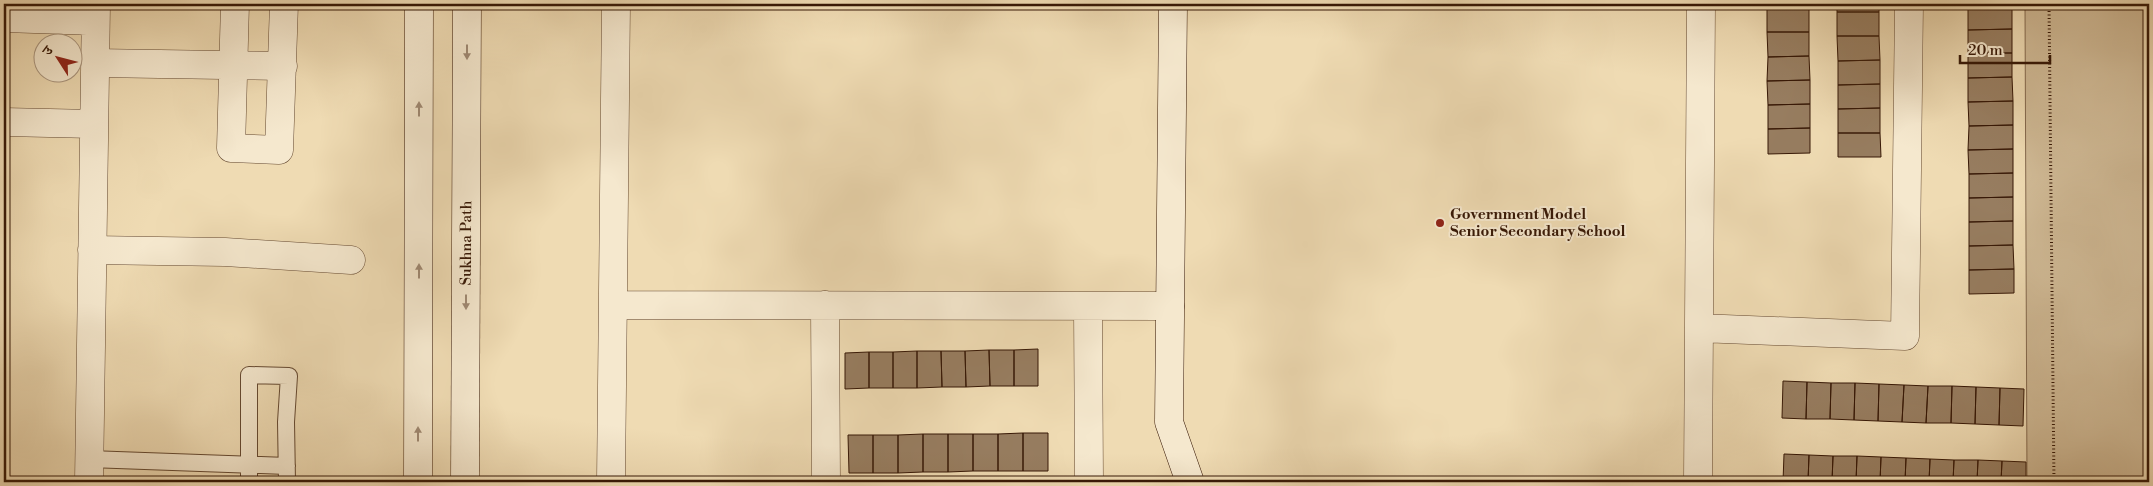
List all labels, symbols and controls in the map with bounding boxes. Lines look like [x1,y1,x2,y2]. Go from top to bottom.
north arrow [32,32,82,82]
scale bar [1960,32,2050,64]
text: 20 m [1968,41,2003,60]
text: उ [38,42,58,60]
one-way arrow [463,45,471,61]
one-way arrow [415,100,423,116]
street label: Sukhna Path [457,200,476,286]
place label: Government Model Senior Secondary School [1450,205,1626,241]
marker: Government Model Senior Secondary School [1434,217,1446,229]
one-way arrow [415,263,423,279]
one-way arrow [462,295,470,311]
one-way arrow [414,425,422,441]

